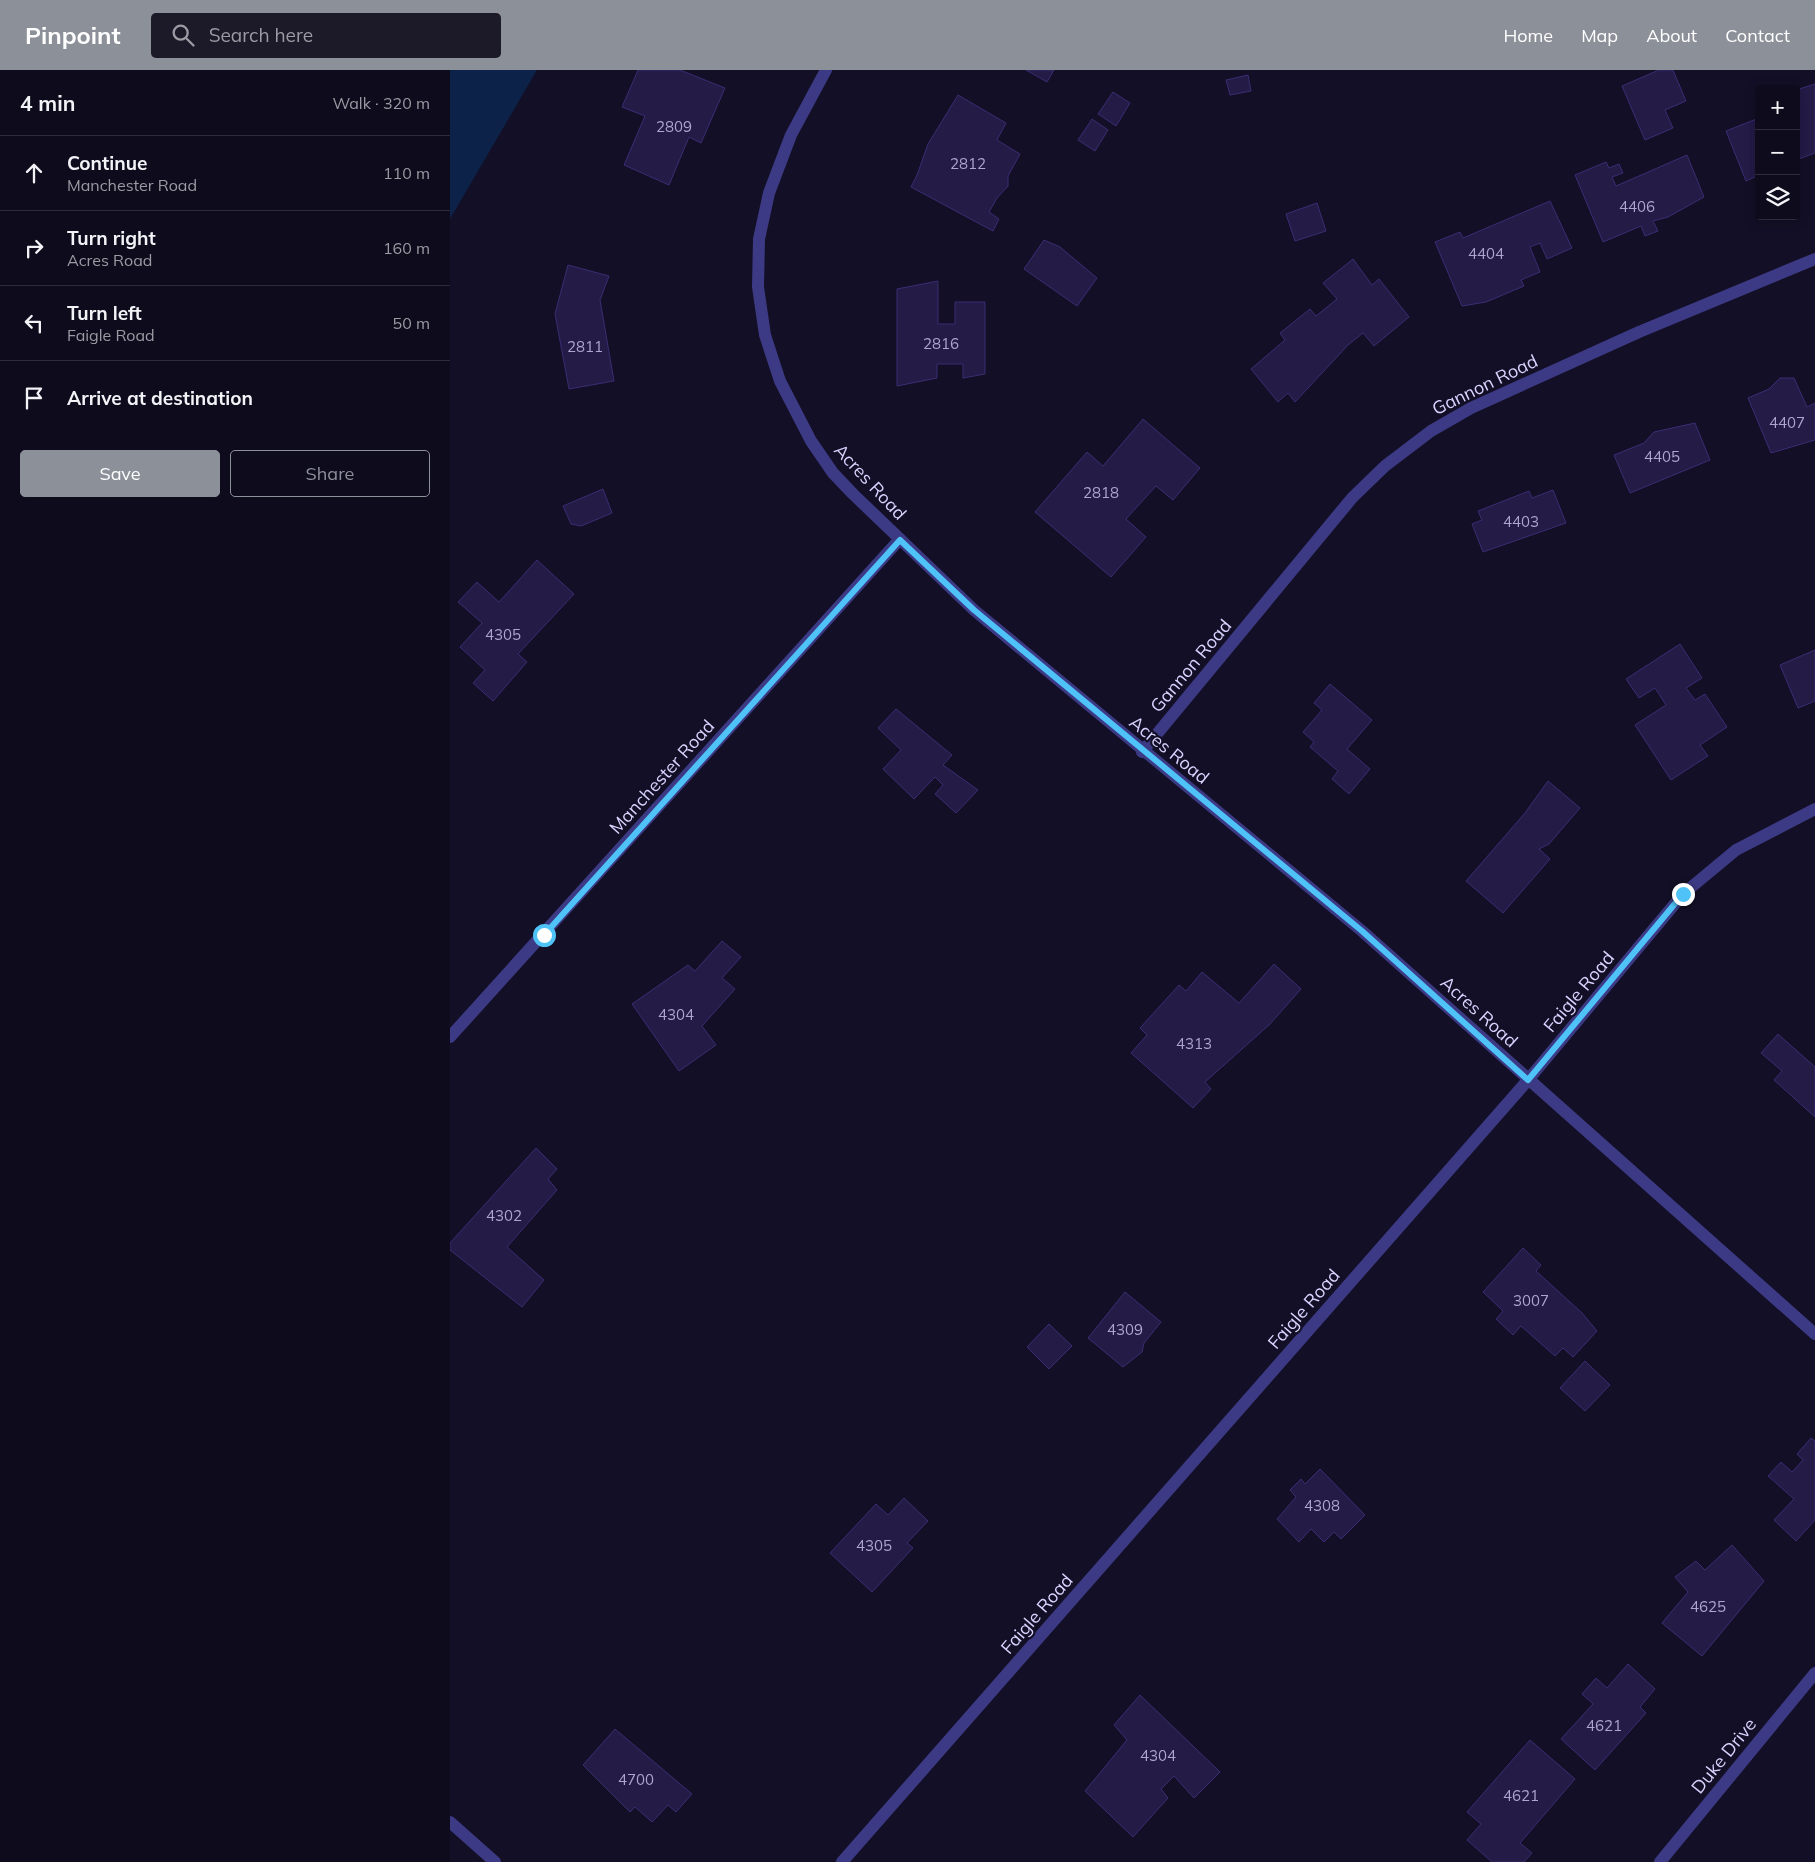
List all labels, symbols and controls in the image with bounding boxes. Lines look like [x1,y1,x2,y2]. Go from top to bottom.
search box [151,13,501,58]
text: Pinpoint [25,20,121,50]
icon: search [169,21,197,49]
text: Search here [209,23,313,47]
text: Home [1503,24,1553,47]
text: Map [1581,24,1618,47]
text: About [1646,24,1697,47]
text: Contact [1725,24,1790,47]
map controls [1755,85,1800,220]
button: + [1755,85,1800,130]
text: 4 min [20,90,75,116]
text: Walk · 320 m [332,93,430,113]
house number: 2809 [656,117,692,136]
button: − [1755,130,1800,175]
text: Continue [67,151,147,175]
house number: 2812 [950,154,986,173]
icon: ahead [20,159,48,187]
text: 110 m [383,163,430,183]
text: Manchester Road [67,175,197,195]
button: layers [1755,175,1800,220]
house number: 4406 [1619,197,1655,216]
text: Turn right [67,226,156,250]
icon: right [20,234,48,262]
text: 160 m [383,238,430,258]
house number: 4404 [1468,244,1504,263]
text: Acres Road [67,250,152,270]
text: Turn left [67,301,142,325]
icon: left [20,309,48,337]
text: 50 m [393,313,430,333]
text: Faigle Road [67,325,155,345]
house number: 2816 [923,334,959,353]
house number: 2811 [567,337,603,356]
street label: Gannon Road [1428,349,1541,420]
icon: arrive [20,384,48,412]
text: Arrive at destination [67,386,253,410]
house number: 4407 [1769,413,1805,432]
street label: Acres Road [829,439,912,525]
house number: 4405 [1644,447,1680,466]
button: Save [20,450,220,497]
button: Share [230,450,430,497]
house number: 2818 [1083,483,1119,502]
house number: 4403 [1503,512,1539,531]
street label: Gannon Road [1145,614,1236,717]
house number: 4305 [485,625,521,644]
street label: Acres Road [1125,710,1214,789]
street label: Manchester Road [604,715,719,839]
route end [1672,883,1695,906]
route start [533,924,556,947]
street label: Faigle Road [1538,947,1619,1037]
street label: Acres Road [1436,971,1523,1052]
house number: 4304 [658,1005,694,1024]
house number: 4313 [1176,1034,1212,1053]
house number: 4302 [486,1206,522,1225]
street label: Faigle Road [1263,1264,1345,1353]
house number: 3007 [1513,1291,1549,1310]
house number: 4309 [1107,1320,1143,1339]
house number: 4308 [1304,1496,1340,1515]
house number: 4305 [856,1536,892,1555]
street label: Faigle Road [996,1569,1078,1658]
house number: 4625 [1690,1597,1726,1616]
street label: Duke Drive [1686,1713,1761,1798]
house number: 4621 [1586,1716,1622,1735]
house number: 4304 [1140,1746,1176,1765]
house number: 4700 [618,1770,654,1789]
house number: 4621 [1503,1786,1539,1805]

